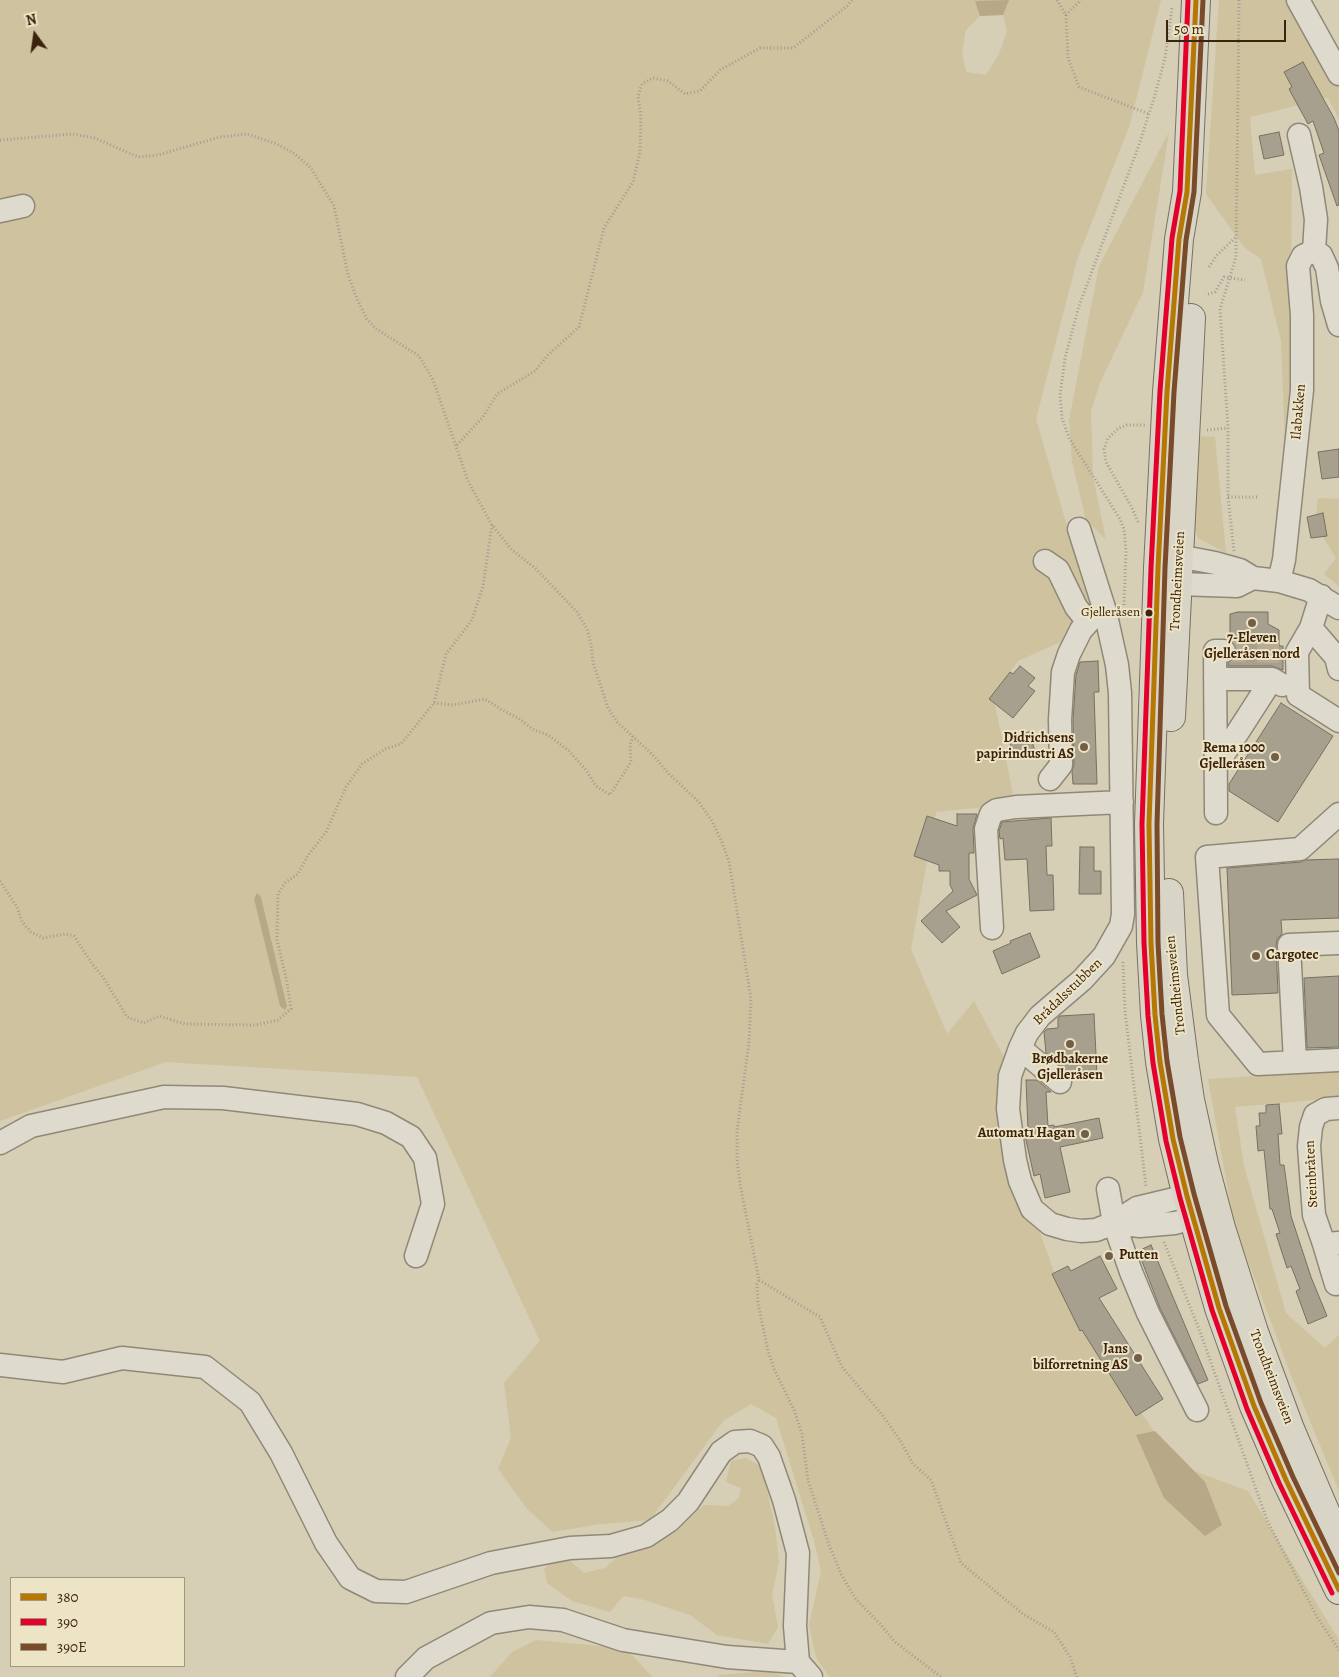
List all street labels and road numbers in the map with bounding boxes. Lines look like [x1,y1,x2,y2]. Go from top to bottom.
street label: Ilabakken [1288,383,1310,441]
street label: Trondheimsveien [1167,531,1189,631]
street label: Trondheimsveien [1162,935,1190,1035]
street label: Brådalsstubben [1030,955,1106,1029]
street label: Steinbråten [1302,1140,1322,1208]
street label: Trondheimsveien [1245,1327,1297,1427]

